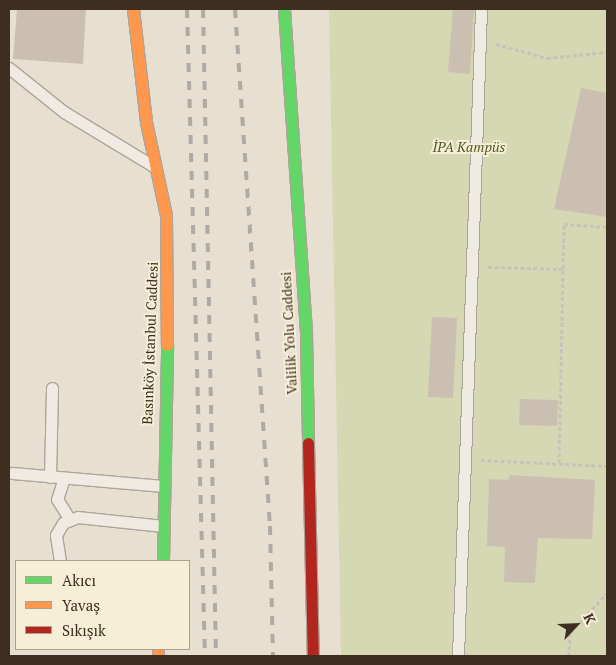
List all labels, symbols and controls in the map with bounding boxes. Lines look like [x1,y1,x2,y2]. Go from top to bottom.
park label: İPA Kampüs [432,139,506,155]
street label: Basınköy İstanbul Caddesi [139,261,161,425]
street label: Valilik Yolu Caddesi [277,271,301,395]
legend [15,560,190,650]
text: Akıcı [62,570,96,590]
text: Yavaş [62,595,100,615]
north arrow [551,600,601,650]
text: K [579,610,601,627]
text: Sıkışık [62,620,106,640]

